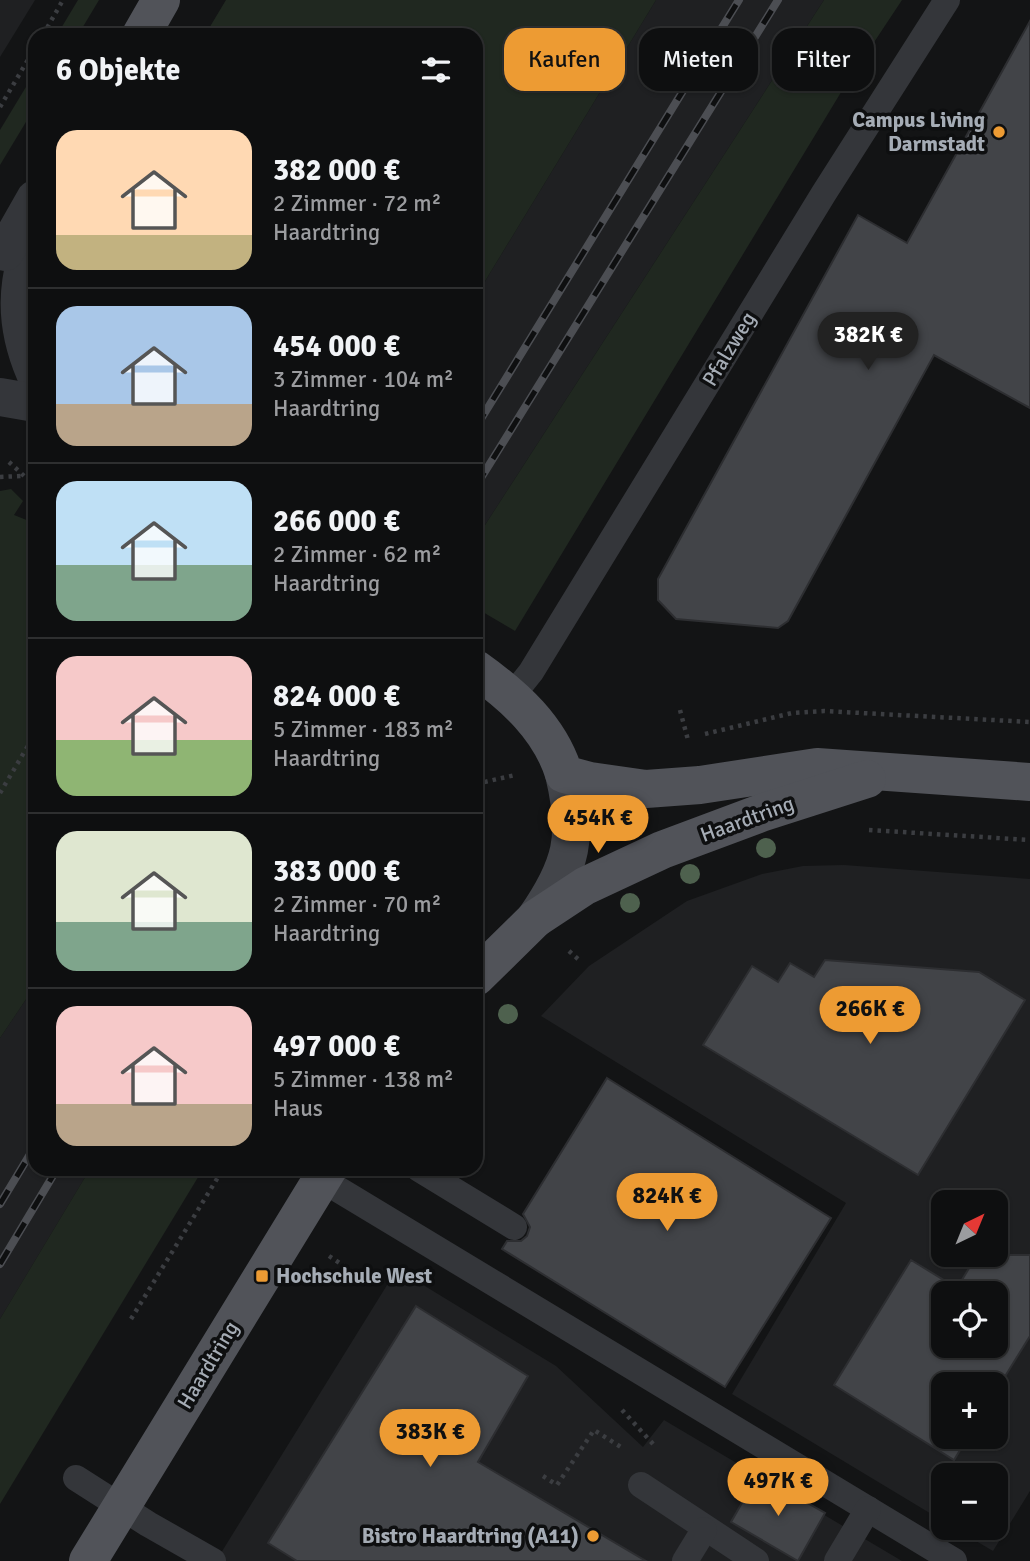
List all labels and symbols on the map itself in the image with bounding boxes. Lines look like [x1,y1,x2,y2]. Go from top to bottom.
place label: Campus Living Darmstadt [852,107,985,157]
marker: Campus Living Darmstadt [991,124,1007,140]
street label: Pfalzweg [697,307,761,391]
pin: 382K € [811,312,925,372]
street label: Haardtring [697,790,797,848]
pin: 454K € [541,796,655,855]
pin: 266K € [813,986,927,1046]
pin: 824K € [610,1174,724,1233]
north arrow [931,1190,1008,1267]
place label: Hochschule West [276,1263,432,1289]
marker: Hochschule West [254,1268,270,1284]
street label: Haardtring [172,1316,244,1414]
pin: 383K € [373,1410,487,1469]
pin: 497K € [721,1458,835,1518]
place label: Bistro Haardtring (A11) [362,1523,579,1549]
marker: Bistro Haardtring (A11) [585,1528,601,1544]

